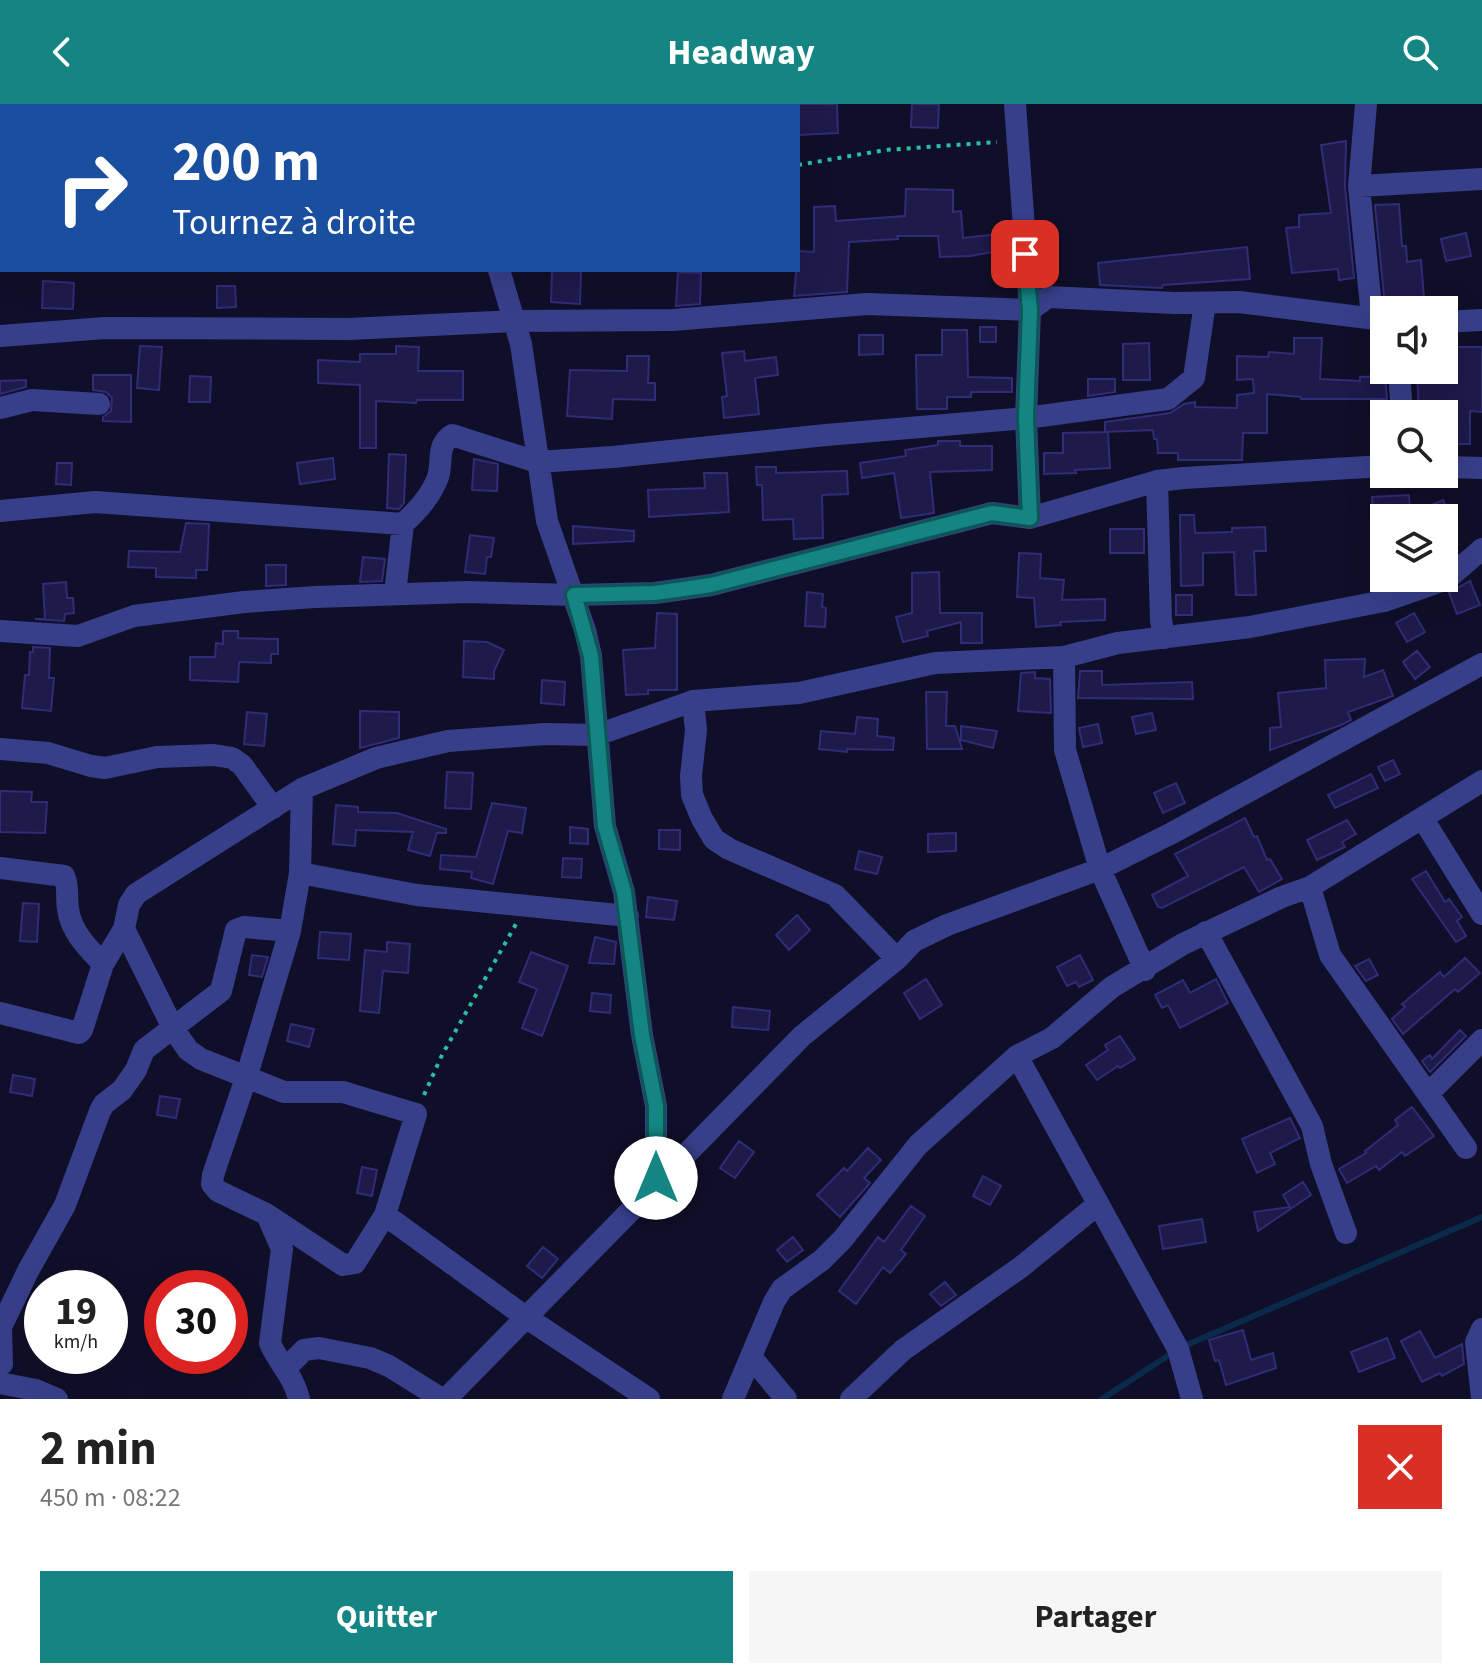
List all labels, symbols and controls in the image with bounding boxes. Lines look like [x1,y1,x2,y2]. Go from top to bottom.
text: Headway [667,27,815,78]
icon: back [40,30,84,74]
icon: search [1398,30,1442,74]
text: 200 m [172,123,320,202]
icon: right [40,136,144,240]
text: Tournez à droite [172,197,416,248]
pin [991,220,1059,288]
icon: arrive [1003,232,1047,276]
map controls [1370,296,1458,592]
button: sound [1370,296,1458,384]
button: search [1370,400,1458,488]
button: layers [1370,504,1458,592]
position arrow [614,1136,698,1220]
speed limit sign: 30 [144,1270,248,1374]
text: 19 [55,1283,97,1340]
text: km/h [54,1328,98,1356]
text: 2 min [40,1415,157,1483]
button: close [1358,1425,1442,1509]
text: 450 m · 08:22 [40,1479,181,1516]
button: Quitter [40,1571,733,1663]
button: Partager [749,1571,1442,1663]

